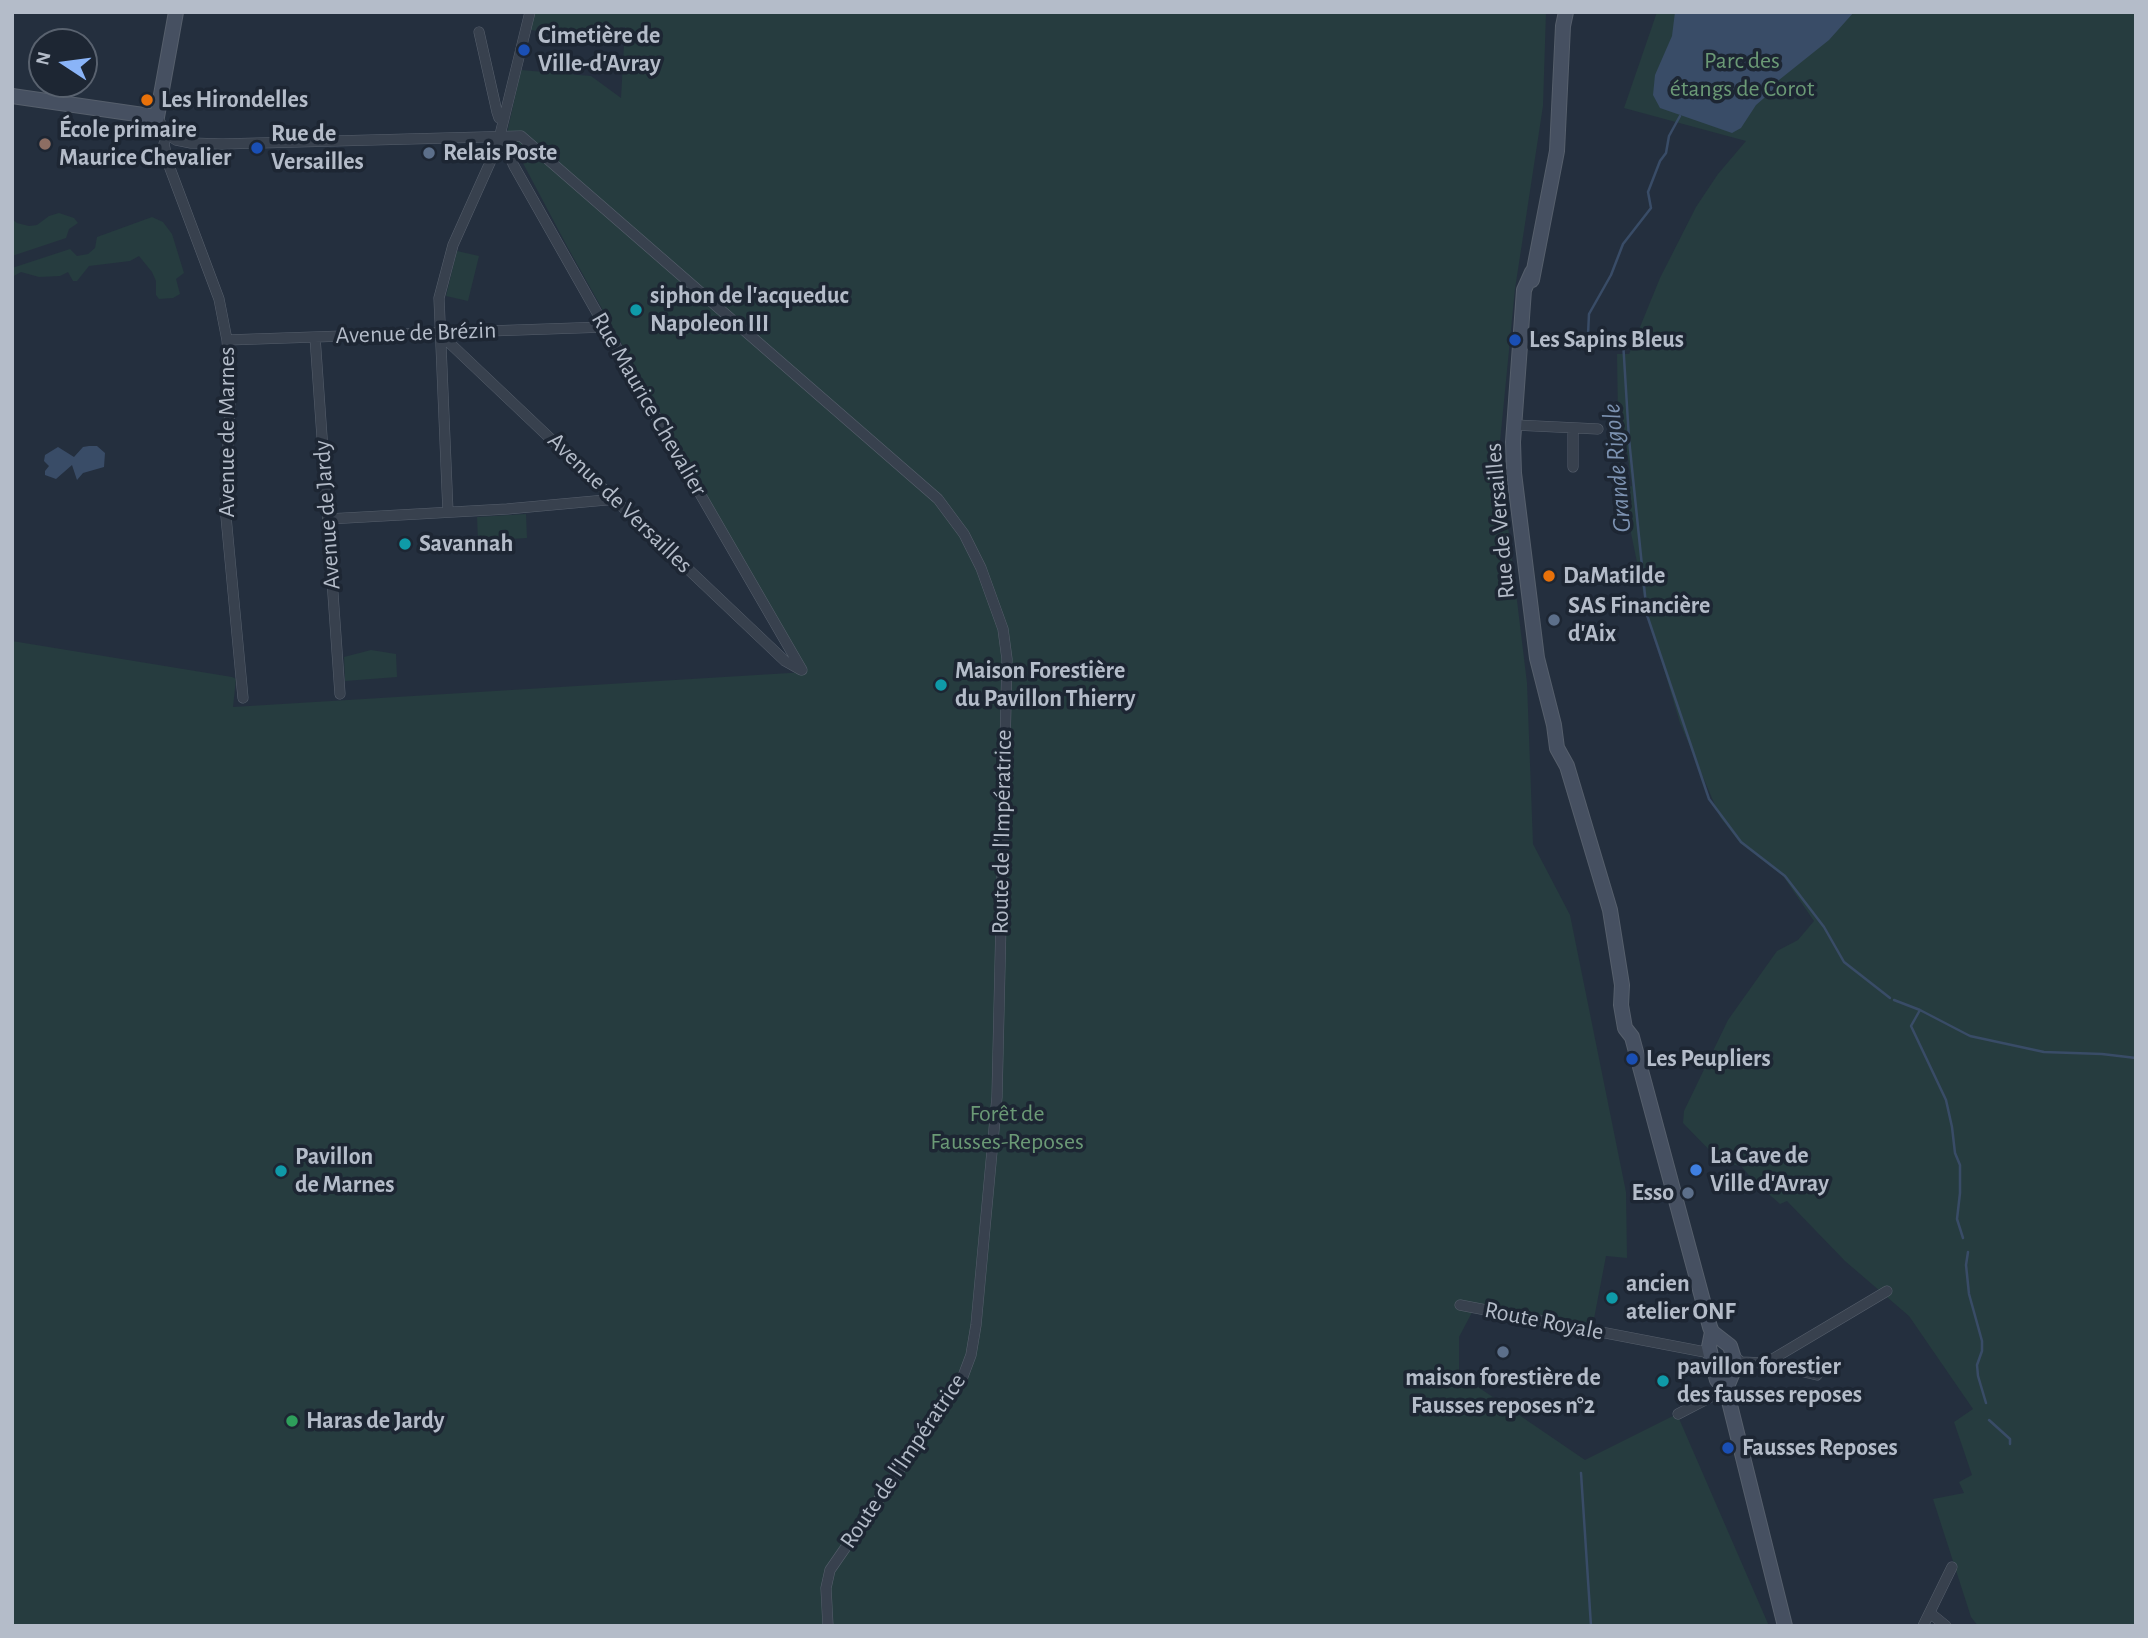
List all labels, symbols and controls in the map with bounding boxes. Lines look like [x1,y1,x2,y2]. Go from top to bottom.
place label: Cimetière de Ville-d'Avray [538,22,661,78]
north arrow [28,28,98,98]
marker: Cimetière de Ville-d'Avray [516,42,532,58]
park label: Parc des étangs de Corot [1670,47,1814,103]
text: N [33,50,55,67]
place label: Les Hirondelles [161,86,308,114]
marker: Les Hirondelles [139,92,155,108]
place label: École primaire Maurice Chevalier [59,116,231,172]
place label: Rue de Versailles [271,120,364,176]
marker: École primaire Maurice Chevalier [37,136,53,152]
place label: Relais Poste [443,139,557,167]
marker: Rue de Versailles [249,140,265,156]
marker: Relais Poste [421,145,437,161]
place label: siphon de l'acqueduc Napoleon III [650,282,849,338]
marker: siphon de l'acqueduc Napoleon III [628,302,644,318]
street label: Rue Maurice Chevalier [585,307,713,501]
street label: Avenue de Brézin [335,316,497,350]
place label: Les Sapins Bleus [1529,326,1684,354]
marker: Les Sapins Bleus [1507,332,1523,348]
street label: Avenue de Marnes [213,347,241,517]
water label: Grande Rigole [1596,402,1638,534]
street label: Avenue de Versailles [542,427,698,579]
street label: Avenue de Jardy [307,439,347,591]
street label: Rue de Versailles [1479,442,1521,600]
place label: Savannah [419,530,513,558]
marker: Savannah [397,536,413,552]
place label: DaMatilde [1563,562,1665,590]
marker: DaMatilde [1541,568,1557,584]
place label: SAS Financière d'Aix [1568,592,1710,648]
marker: SAS Financière d'Aix [1546,612,1562,628]
place label: Maison Forestière du Pavillon Thierry [955,657,1136,713]
marker: Maison Forestière du Pavillon Thierry [933,677,949,693]
street label: Route de l'Impératrice [986,729,1018,935]
place label: Les Peupliers [1646,1045,1771,1073]
marker: Les Peupliers [1624,1051,1640,1067]
park label: Forêt de Fausses-Reposes [930,1100,1084,1156]
place label: La Cave de Ville d'Avray [1710,1142,1829,1198]
place label: Pavillon de Marnes [295,1143,394,1199]
marker: La Cave de Ville d'Avray [1688,1162,1704,1178]
marker: Pavillon de Marnes [273,1163,289,1179]
place label: Esso [1631,1179,1674,1207]
marker: Esso [1680,1185,1696,1201]
place label: ancien atelier ONF [1626,1270,1736,1326]
marker: ancien atelier ONF [1604,1290,1620,1306]
street label: Route Royale [1482,1295,1606,1347]
marker: maison forestière de Fausses reposes n°2 [1495,1344,1511,1360]
place label: pavillon forestier des fausses reposes [1677,1353,1862,1409]
place label: maison forestière de Fausses reposes n°2 [1405,1364,1601,1420]
street label: Route de l'Impératrice [834,1368,972,1554]
marker: pavillon forestier des fausses reposes [1655,1373,1671,1389]
place label: Haras de Jardy [306,1407,445,1435]
marker: Haras de Jardy [284,1413,300,1429]
place label: Fausses Reposes [1742,1434,1898,1462]
marker: Fausses Reposes [1720,1440,1736,1456]

